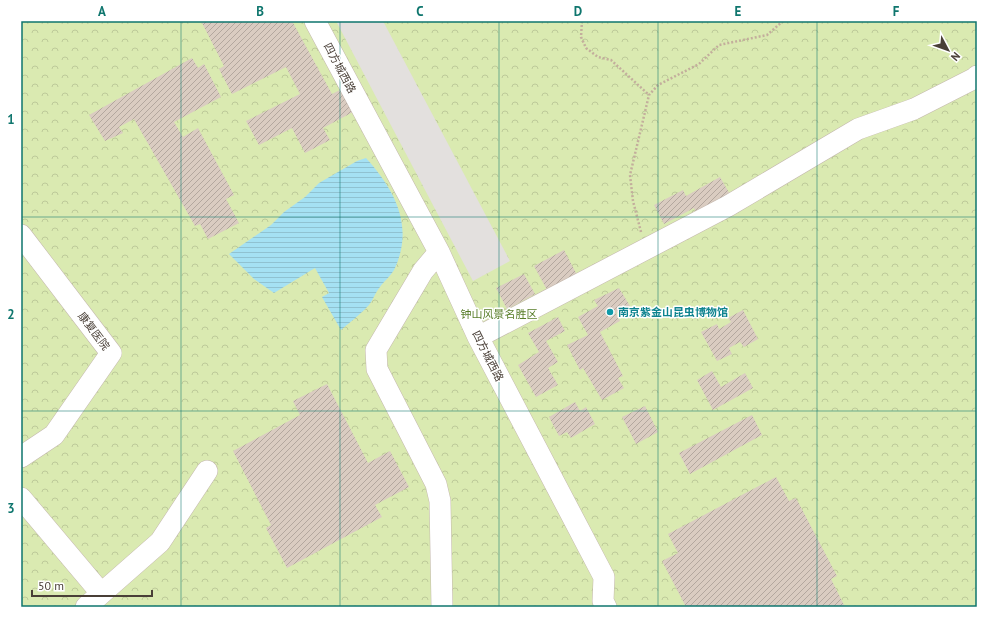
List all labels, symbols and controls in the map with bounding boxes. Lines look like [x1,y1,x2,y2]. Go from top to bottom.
text: A [98,3,106,20]
text: B [256,3,264,20]
text: C [416,3,424,20]
text: D [574,3,582,20]
text: E [735,3,742,20]
text: F [893,3,900,20]
north arrow [928,30,968,70]
street label: 四方城西路 [321,40,359,96]
text: N [948,49,963,64]
text: 1 [7,111,15,128]
place label: 南京紫金山昆虫博物馆 [618,305,728,319]
text: 2 [7,306,15,323]
park label: 钟山风景名胜区 [461,307,538,321]
marker: 南京紫金山昆虫博物馆 [605,307,615,317]
street label: 康复医院 [75,309,113,353]
street label: 四方城西路 [469,328,507,384]
text: 3 [7,500,15,517]
scale bar [32,572,152,598]
text: 50 m [38,578,64,593]

